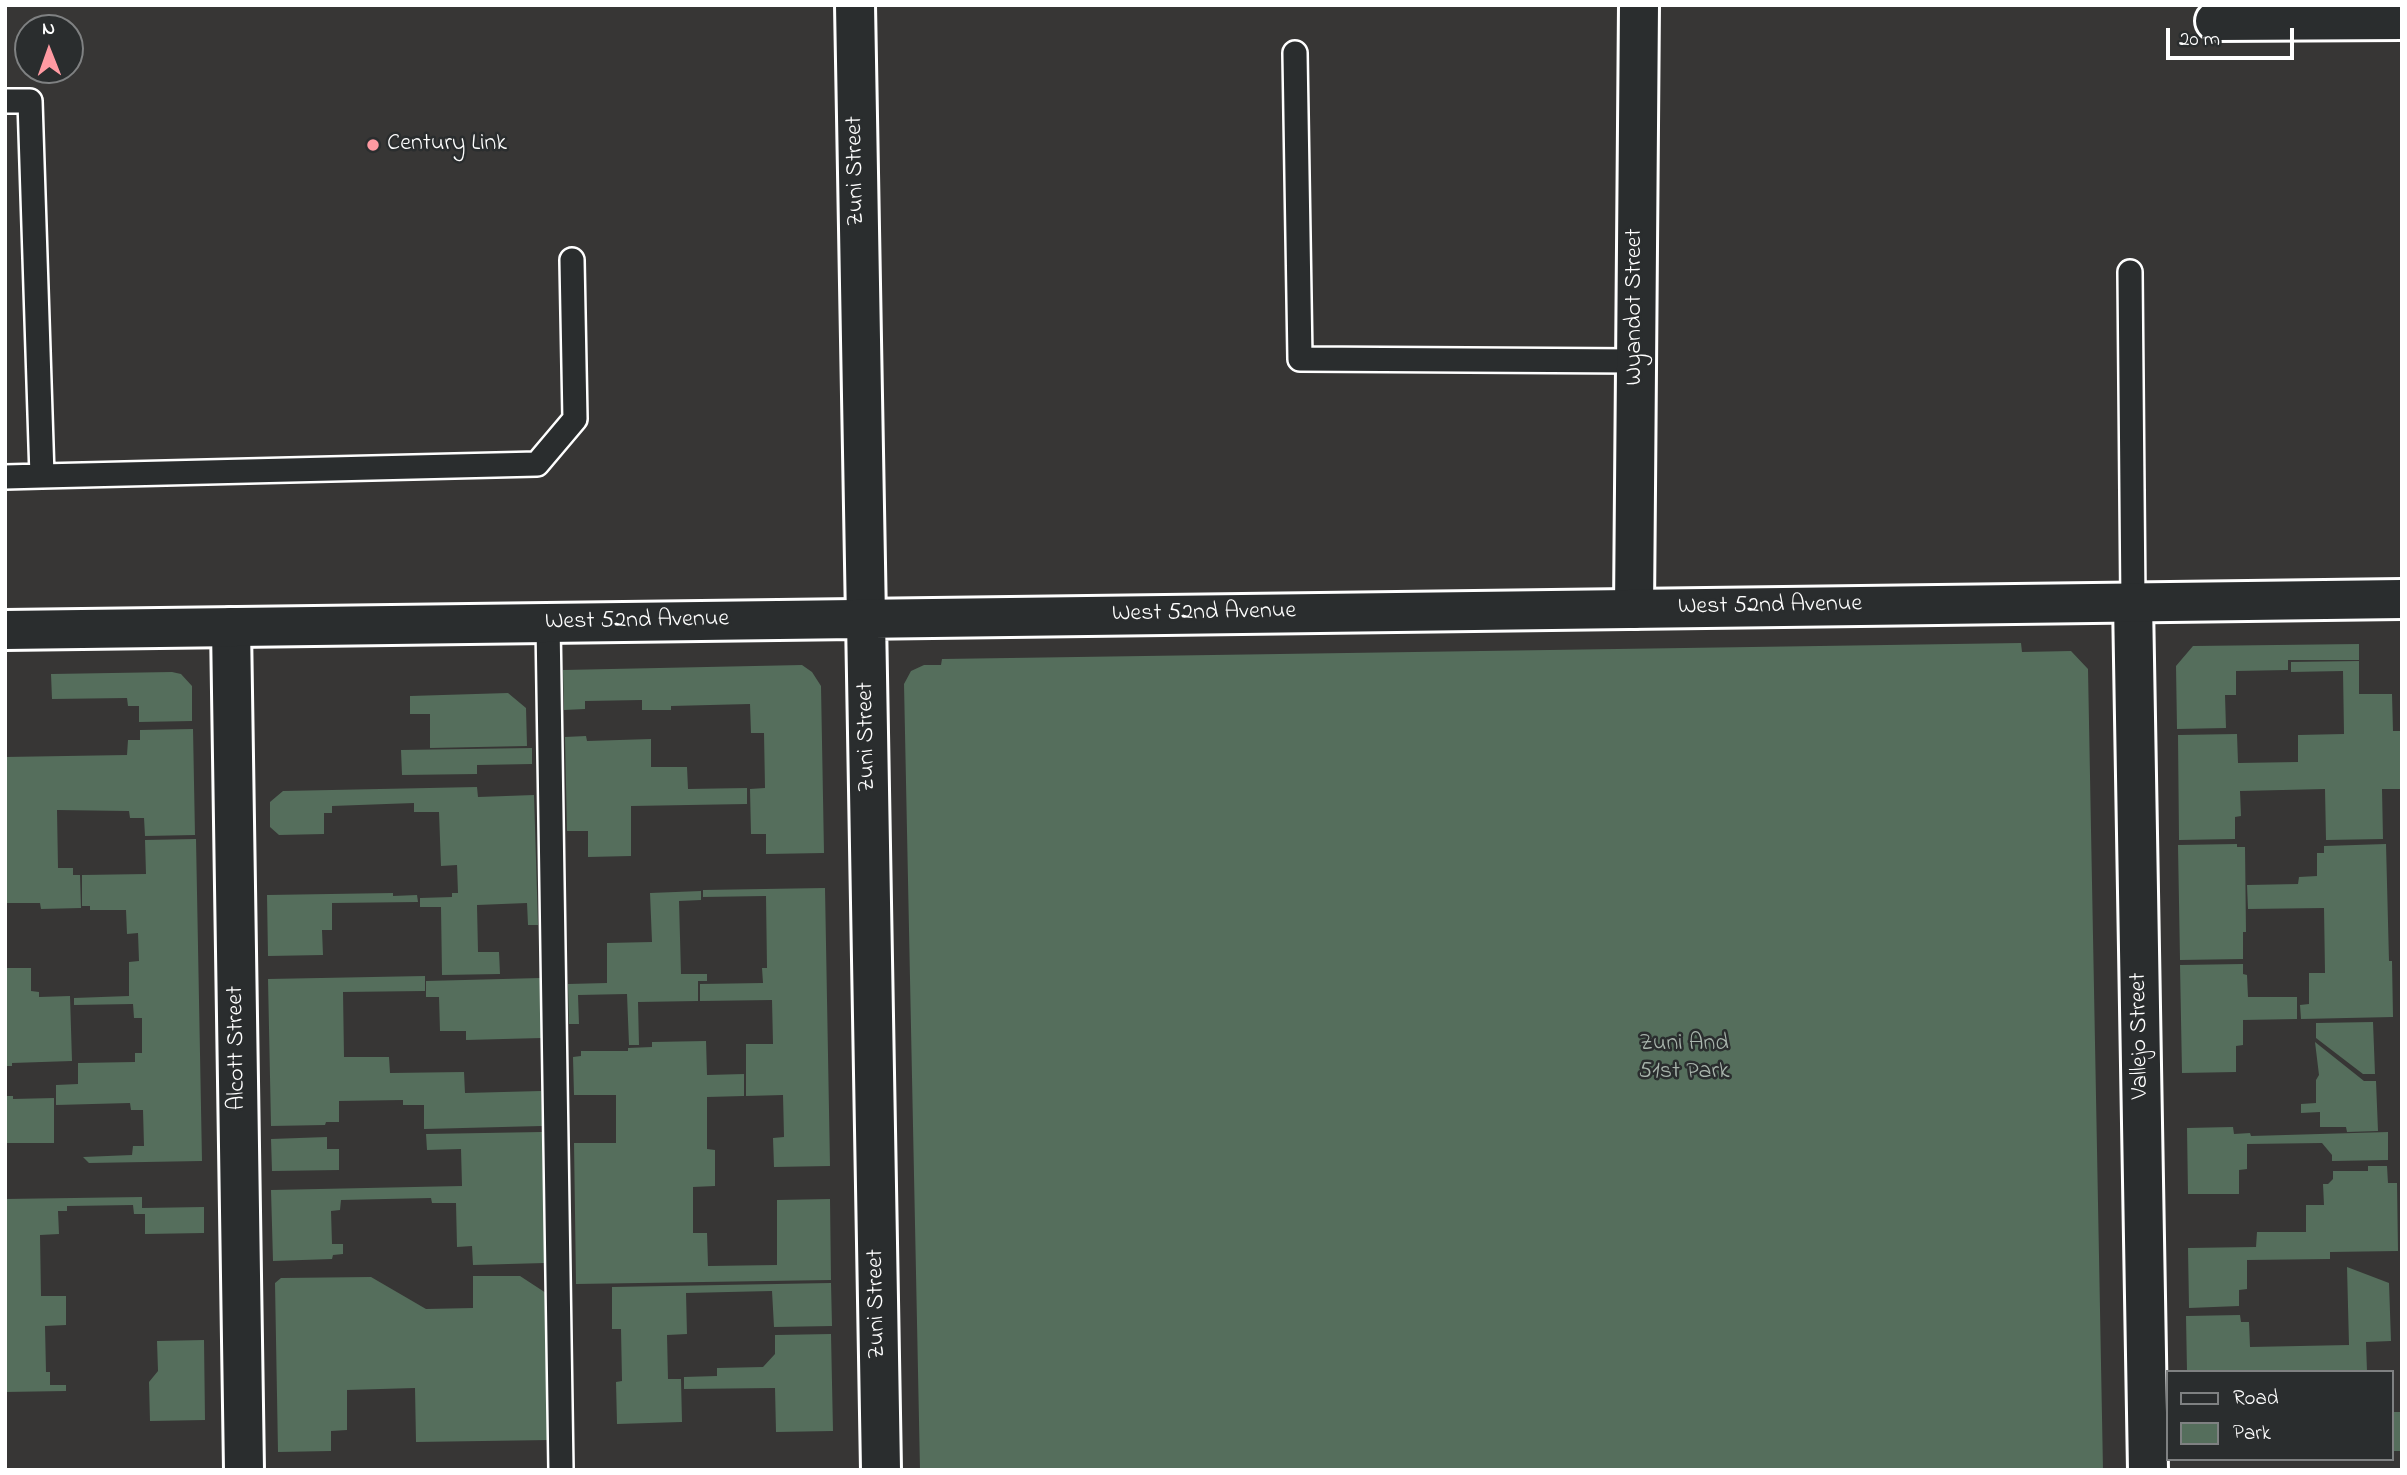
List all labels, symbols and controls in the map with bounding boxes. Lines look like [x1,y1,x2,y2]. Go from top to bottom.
north arrow [14,14,84,84]
scale bar [2169,14,2297,58]
text: N [42,16,55,43]
text: 20 m [2179,25,2220,55]
street label: Zuni Street [842,116,872,226]
place label: Century Link [387,131,507,159]
marker: Century Link [365,137,381,153]
street label: Wyandot Street [1622,228,1650,386]
street label: West 52nd Avenue [1678,591,1862,623]
street label: West 52nd Avenue [1112,598,1296,630]
street label: West 52nd Avenue [545,606,729,638]
street label: Zuni Street [853,682,883,792]
street label: Vallejo Street [2125,972,2157,1100]
street label: Alcott Street [223,985,253,1111]
park label: Zuni And 51st Park [1638,1031,1730,1087]
street label: Zuni Street [863,1249,893,1359]
legend [2166,1370,2393,1461]
text: Road [2233,1384,2279,1414]
text: Park [2233,1419,2271,1449]

